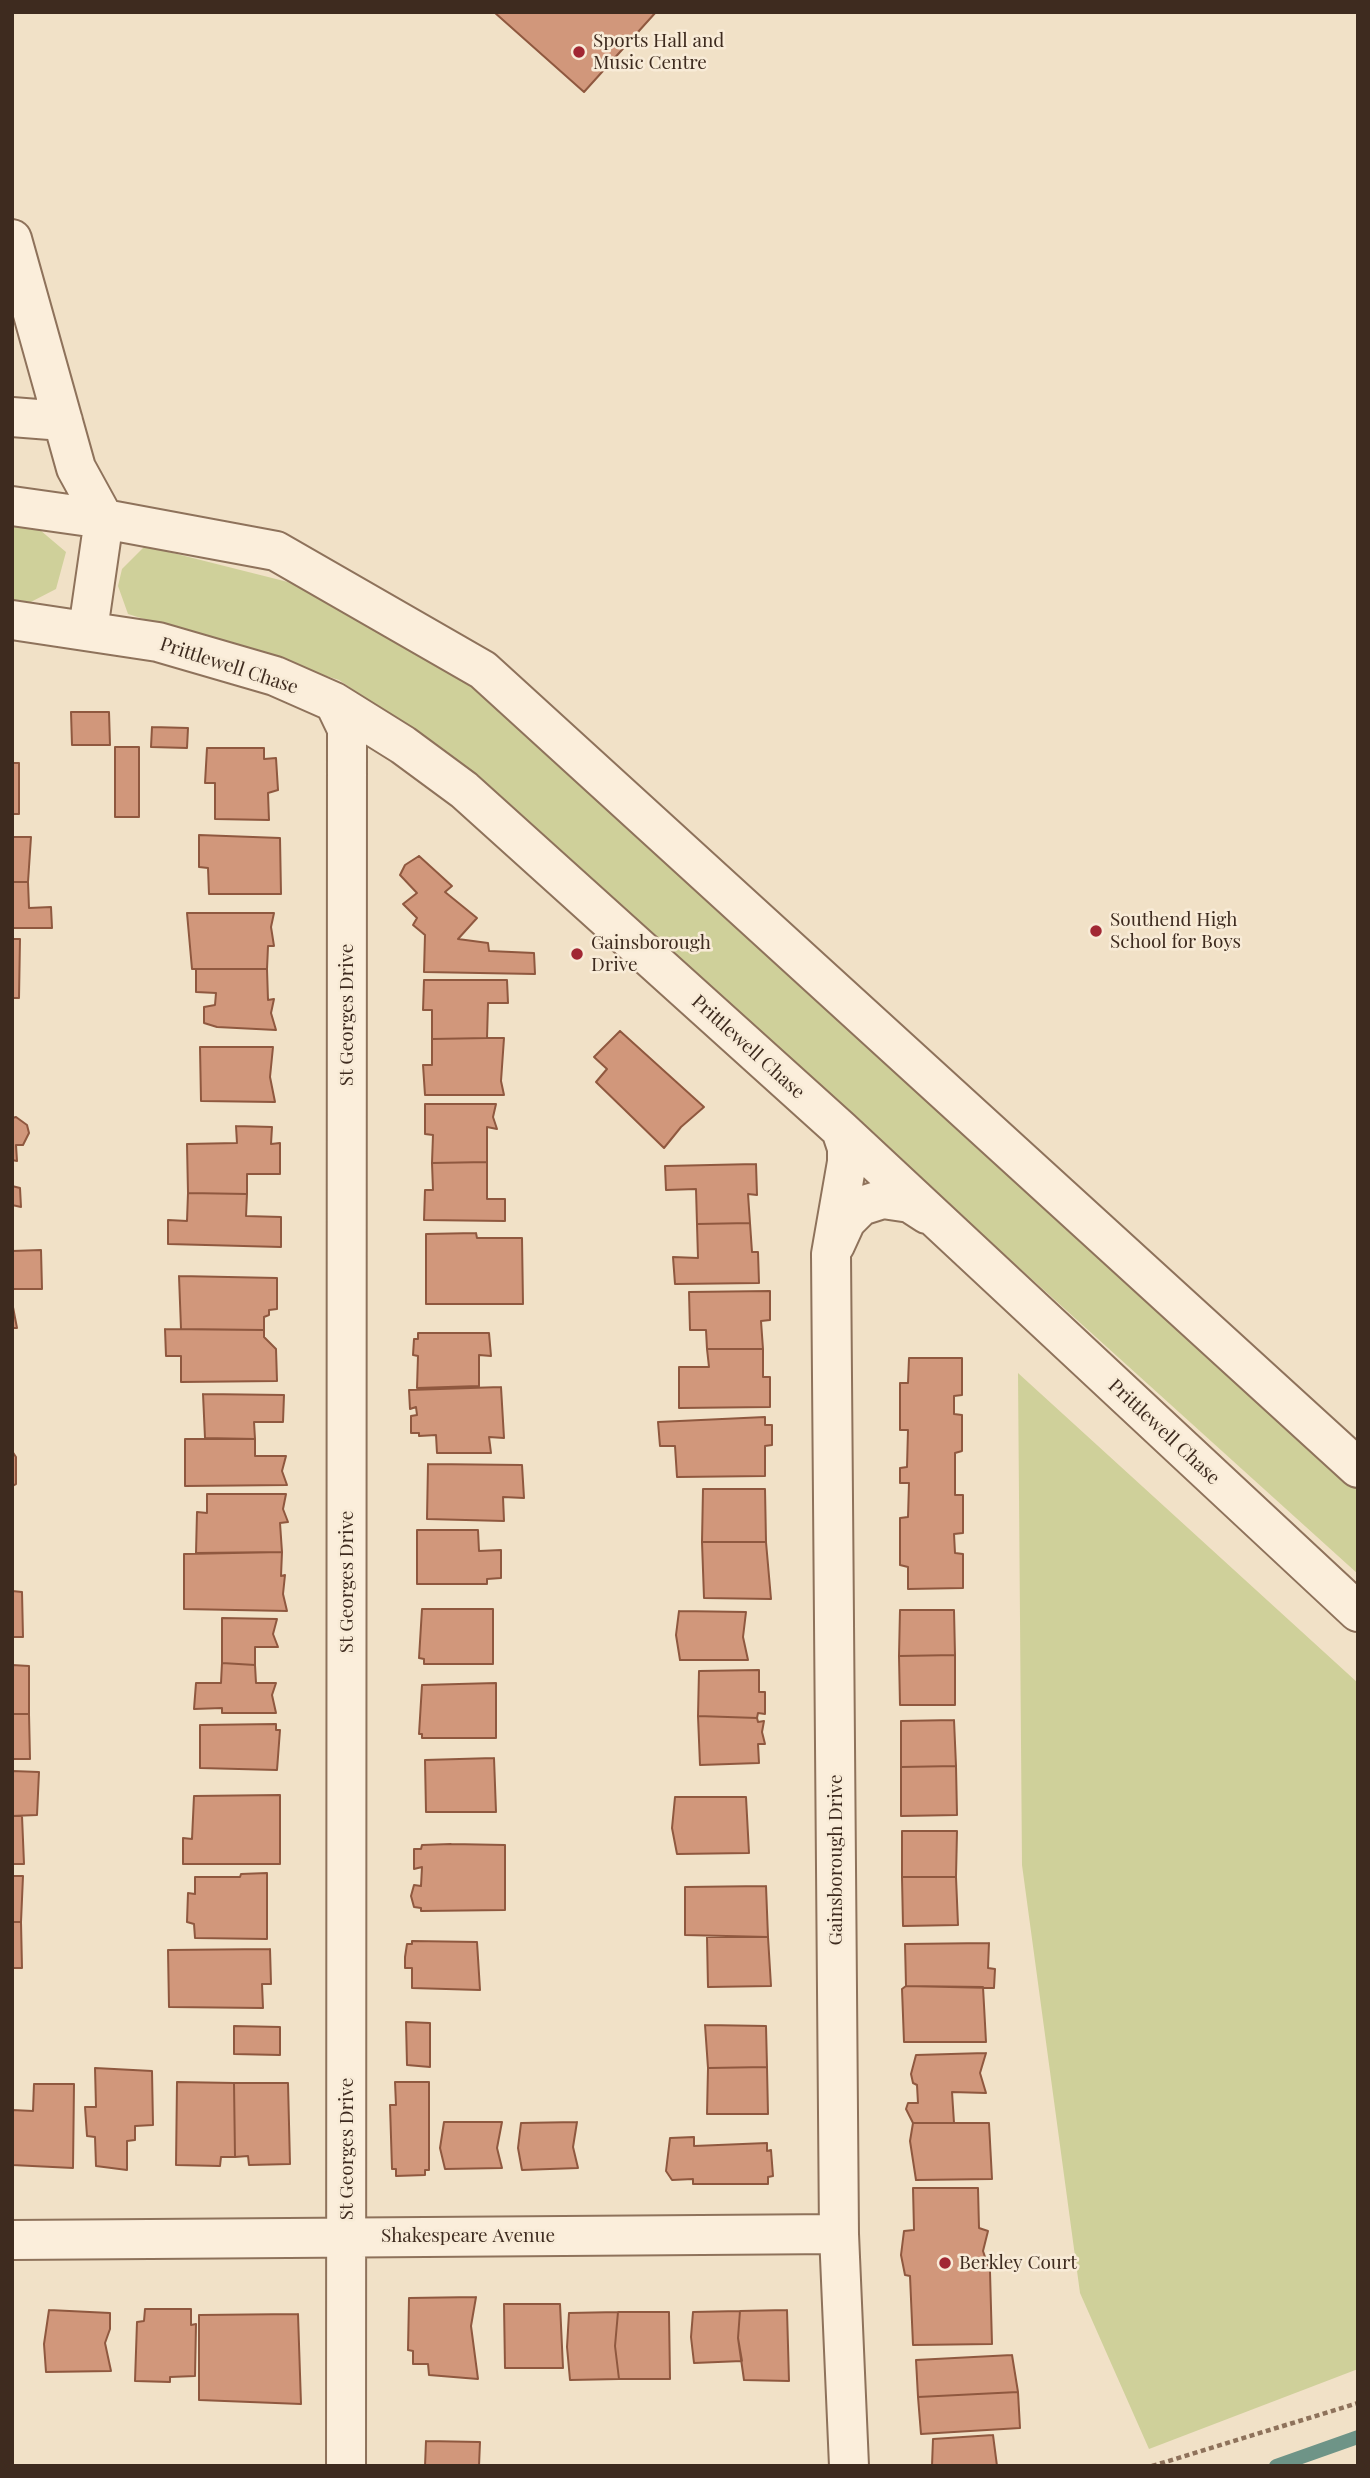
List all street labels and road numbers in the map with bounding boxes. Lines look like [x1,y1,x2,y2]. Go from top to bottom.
street label: Prittlewell Chase [157,633,301,699]
street label: St Georges Drive [336,944,358,1086]
street label: Prittlewell Chase [687,990,809,1104]
street label: Prittlewell Chase [1104,1375,1224,1489]
street label: St Georges Drive [336,1511,358,1653]
street label: Gainsborough Drive [825,1774,847,1946]
street label: St Georges Drive [336,2078,358,2220]
street label: Shakespeare Avenue [381,2225,555,2247]

